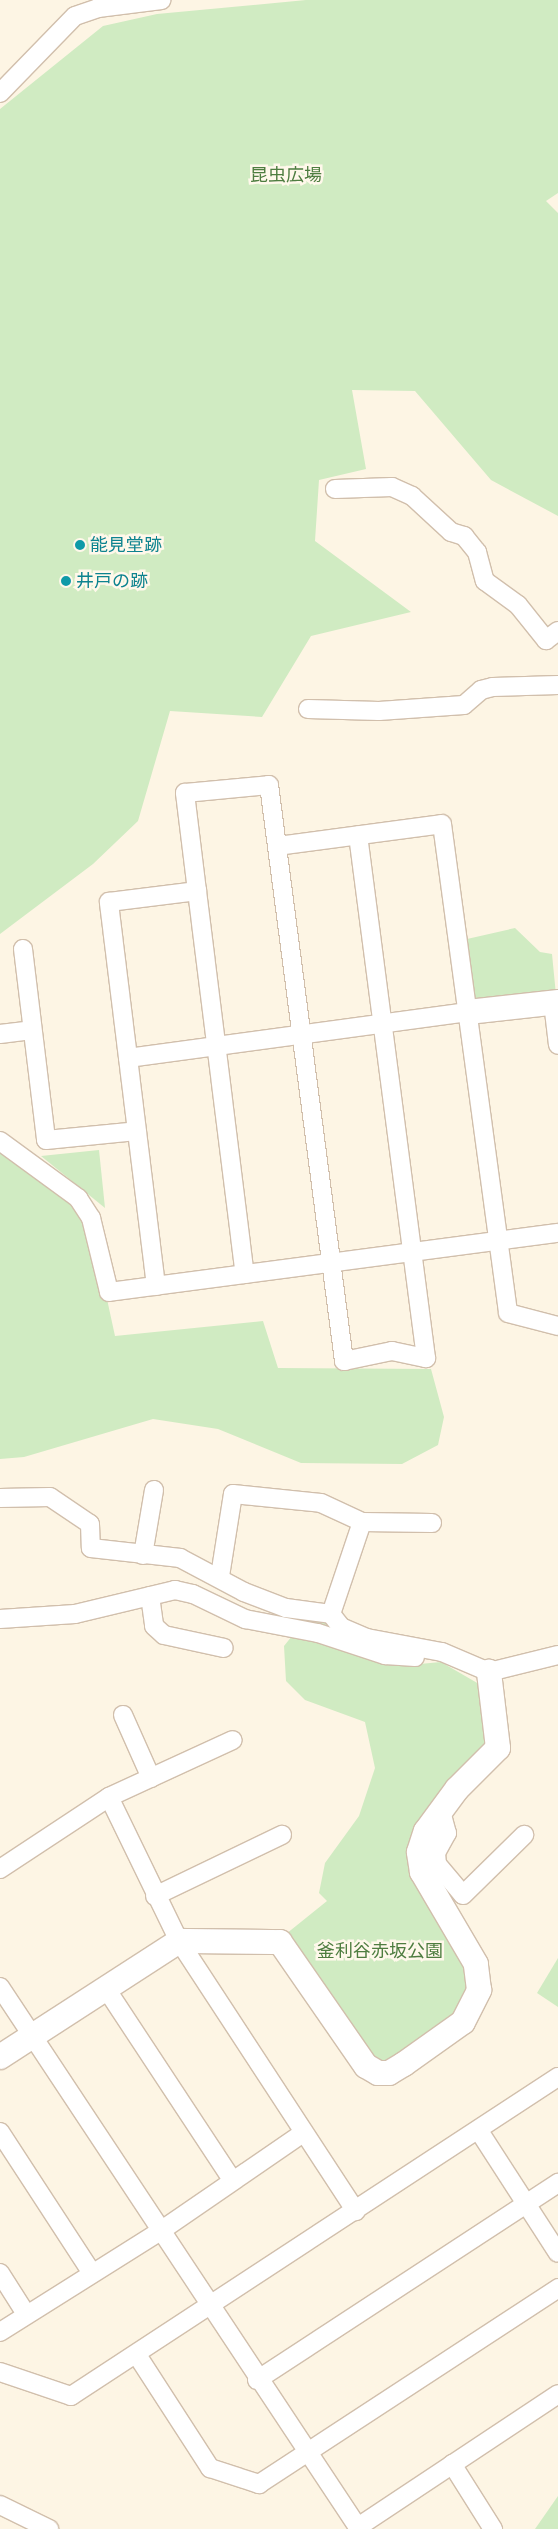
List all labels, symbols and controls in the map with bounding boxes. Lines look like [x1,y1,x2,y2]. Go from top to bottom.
park label: 昆虫広場 [250,164,322,186]
place label: 能見堂跡 [90,534,162,556]
marker: 能見堂跡 [74,539,86,551]
place label: 井戸の跡 [76,570,148,592]
marker: 井戸の跡 [60,575,72,587]
park label: 釜利谷赤坂公園 [317,1940,443,1962]

